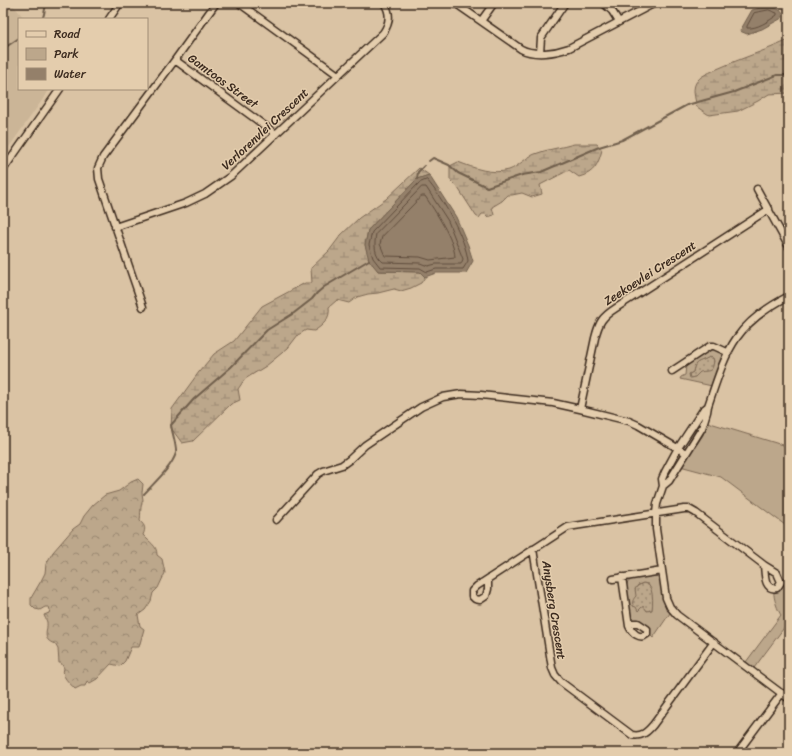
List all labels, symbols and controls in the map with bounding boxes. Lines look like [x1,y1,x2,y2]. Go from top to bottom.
legend [18,18,148,90]
text: Road [54,23,81,45]
text: Park [54,43,79,65]
street label: Gamtoos Street [183,48,264,115]
text: Water [54,63,87,85]
street label: Verlorenvlei Crescent [216,82,314,176]
street label: Zeekoevlei Crescent [599,235,701,311]
street label: Anysberg Crescent [535,558,573,661]

